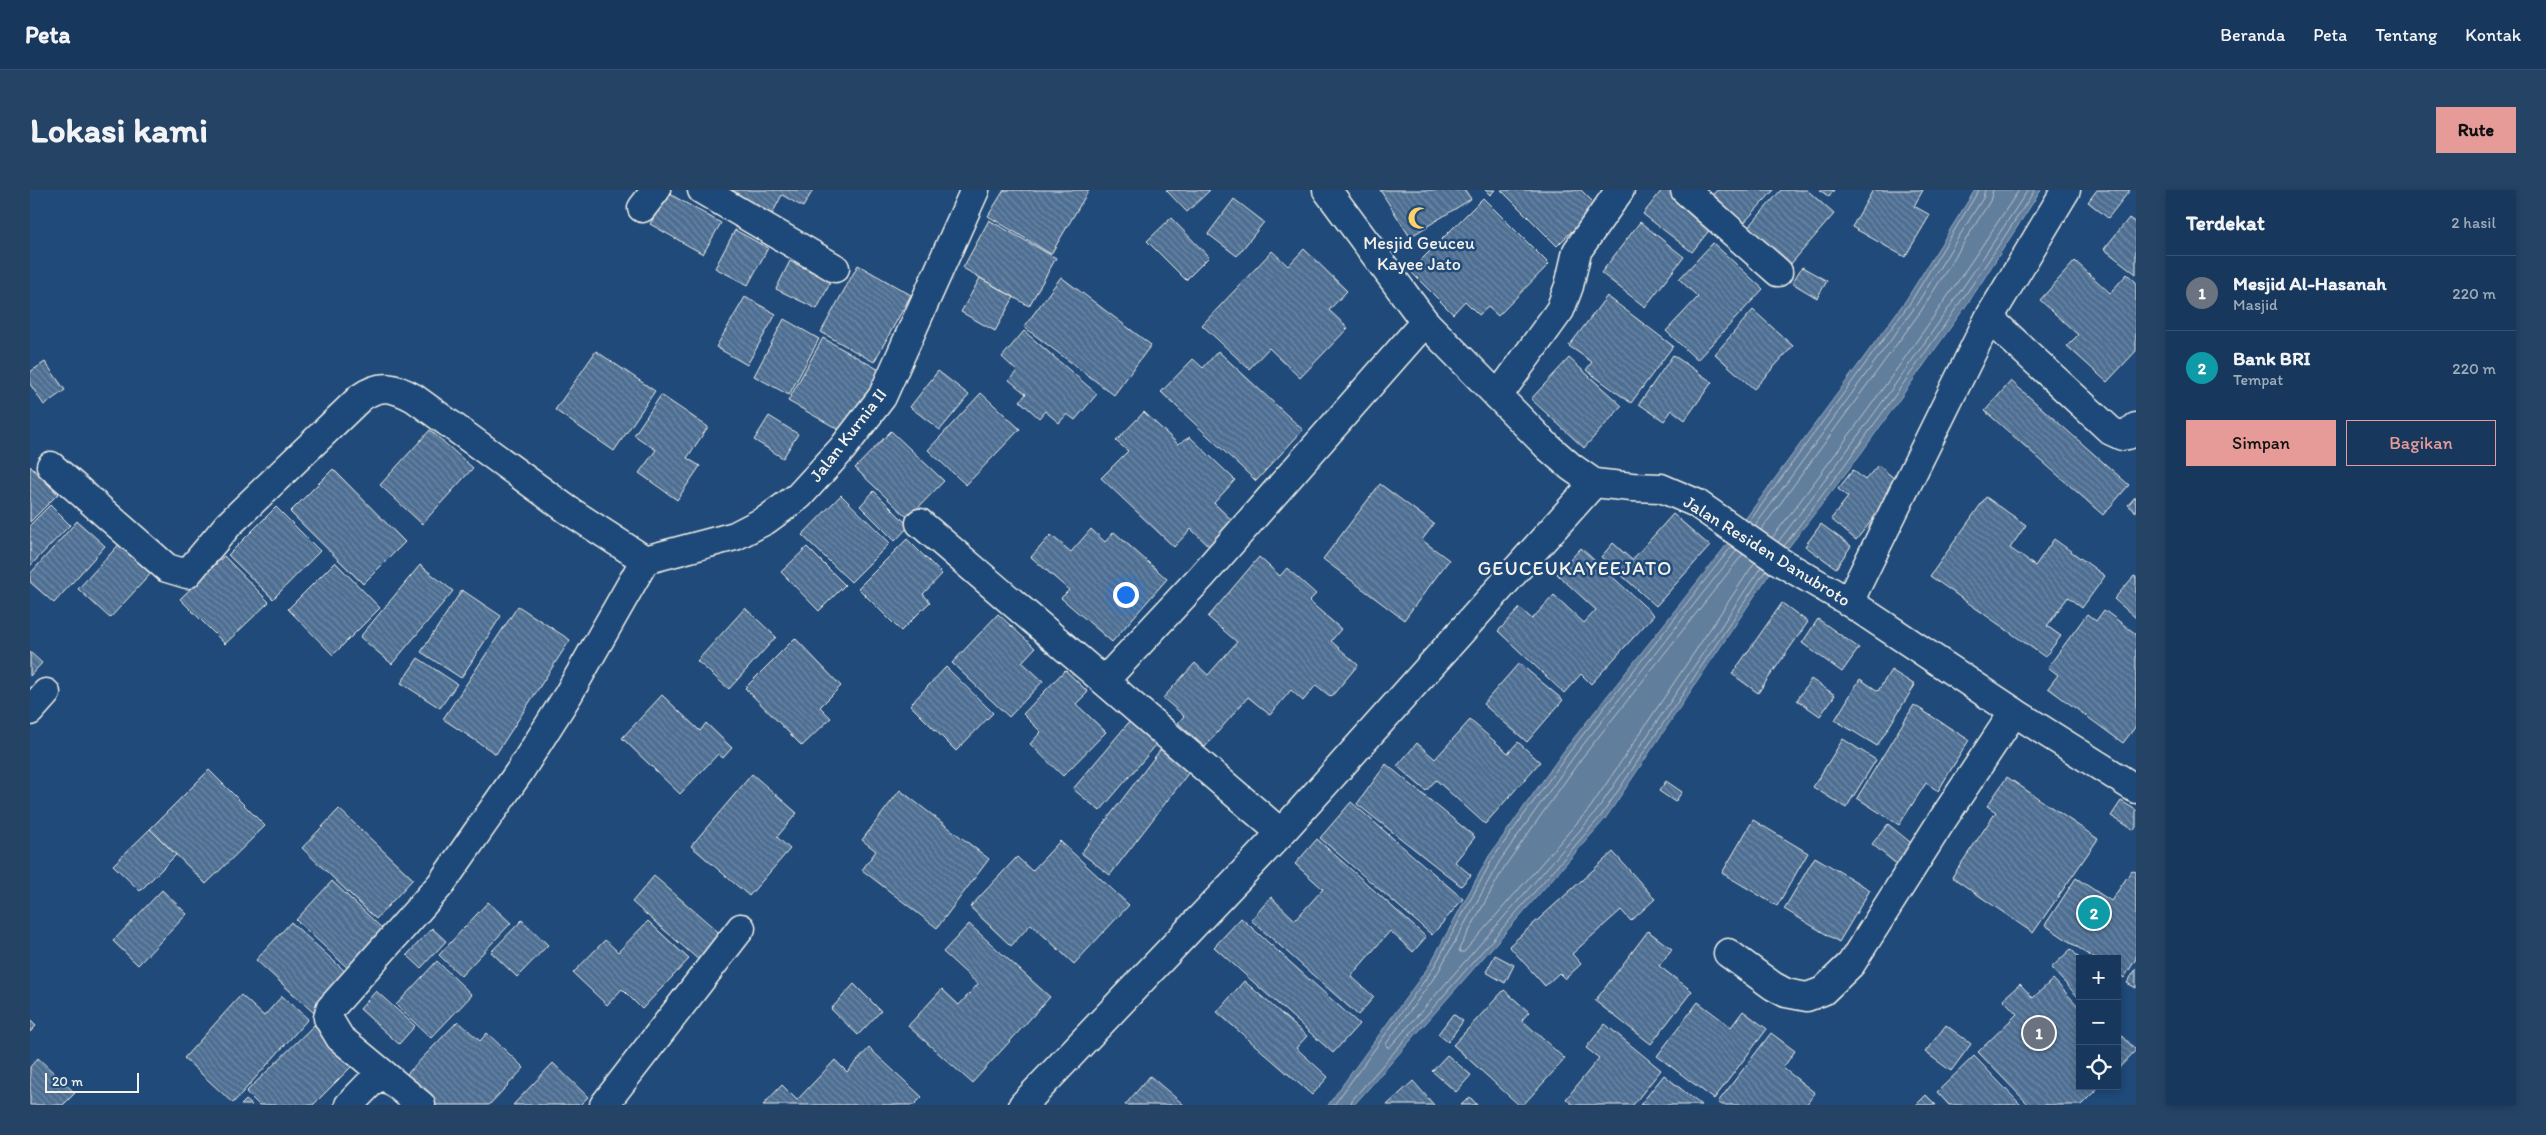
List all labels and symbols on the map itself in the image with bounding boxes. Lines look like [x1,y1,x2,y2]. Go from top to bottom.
mosque icon: Mesjid Geuceu Kayee Jato [1406,205,1432,231]
place label: Mesjid Geuceu Kayee Jato [1363,232,1475,275]
street label: Jalan Kurnia II [805,384,891,486]
street label: Jalan Residen Danubroto [1679,491,1855,611]
district label: GEUCEUKAYEEJATO [1478,556,1672,580]
your location [1113,582,1139,608]
pin: 2 [2078,894,2110,932]
pin: 1 [2023,1014,2055,1052]
scale bar [45,1070,139,1093]

